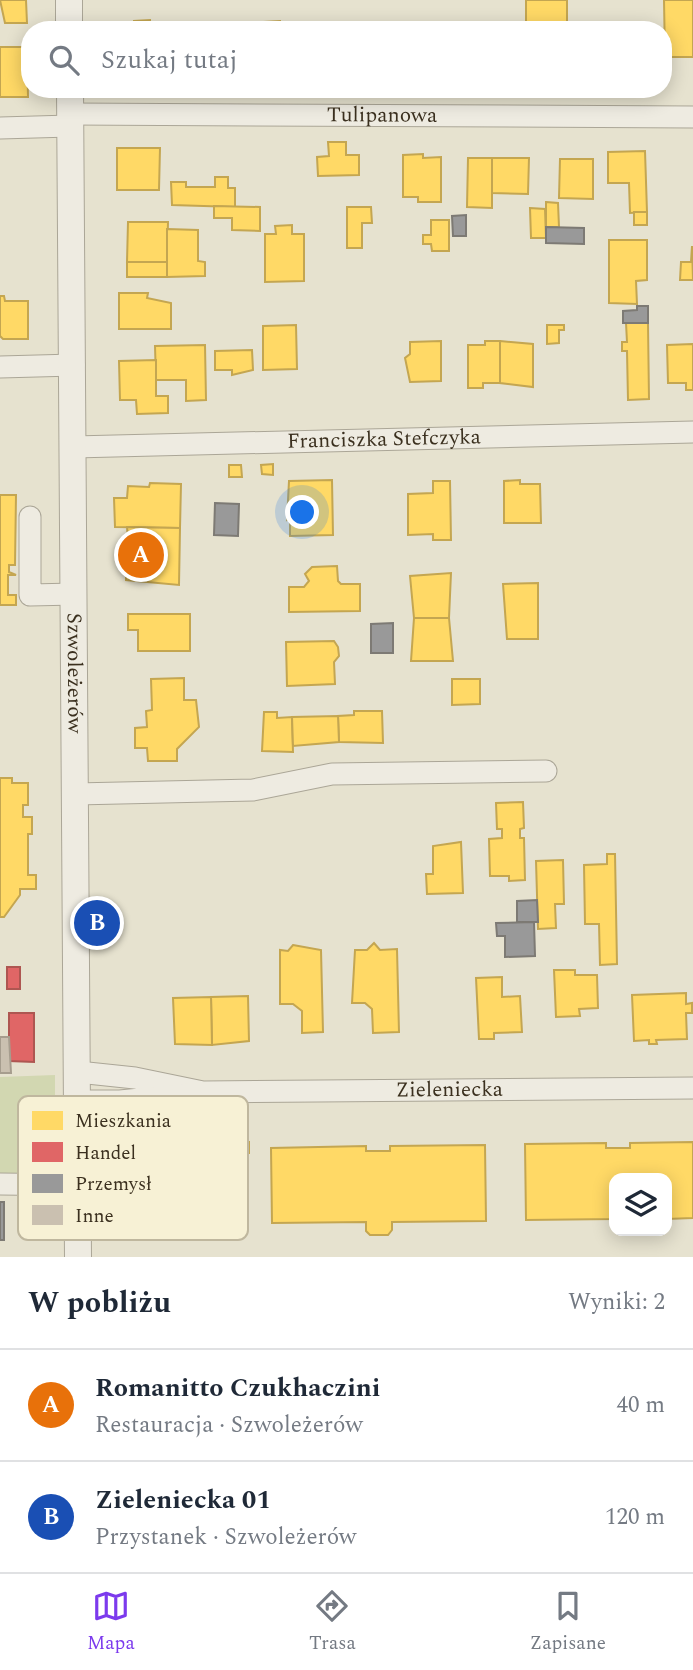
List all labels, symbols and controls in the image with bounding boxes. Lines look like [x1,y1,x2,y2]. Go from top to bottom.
search box [21,21,672,98]
text: Szukaj tutaj [101,40,238,80]
icon: search [45,41,83,79]
street label: Tulipanowa [327,99,438,132]
street label: Franciszka Stefczyka [287,421,482,458]
your location [285,495,319,529]
pin: A [118,529,164,581]
street label: Szwoleżerów [58,613,90,735]
pin: B [74,897,120,949]
street label: Zieleniecka [395,1074,504,1106]
legend [18,1096,248,1240]
text: Mieszkania [75,1107,172,1136]
text: Handel [75,1139,136,1168]
text: Przemysł [75,1170,152,1199]
map controls [609,1173,672,1236]
button: layers [609,1173,672,1236]
text: Inne [75,1202,114,1231]
text: W pobliżu [28,1280,171,1326]
text: Wyniki: 2 [568,1285,665,1320]
text: Romanitto Czukhaczini [95,1368,381,1408]
text: A [42,1388,60,1423]
text: 40 m [616,1388,665,1423]
text: Restauracja · Szwoleżerów [95,1408,363,1443]
text: Zieleniecka 01 [95,1480,271,1520]
text: B [43,1500,59,1535]
text: 120 m [605,1500,665,1535]
text: Przystanek · Szwoleżerów [95,1520,356,1555]
tab: Mapa [87,1587,135,1658]
tab: Trasa [309,1587,356,1658]
tab: Zapisane [530,1587,606,1658]

